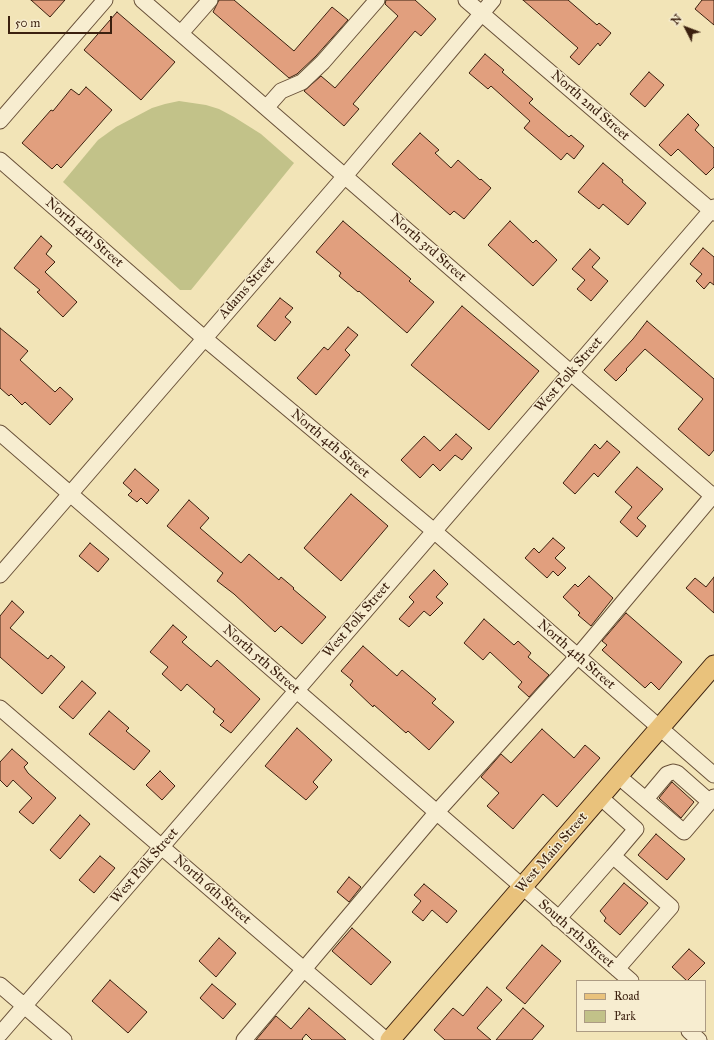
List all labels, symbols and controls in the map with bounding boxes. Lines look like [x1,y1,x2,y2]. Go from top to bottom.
scale bar [10,8,114,34]
north arrow [666,8,706,48]
text: N [669,12,685,27]
text: 50 m [15,16,40,30]
street label: North 2nd Street [547,67,633,145]
street label: North 4th Street [41,194,127,272]
street label: North 3rd Street [387,210,469,286]
street label: Adams Street [215,253,279,323]
street label: West Polk Street [532,334,606,416]
street label: North 4th Street [287,406,373,482]
street label: West Polk Street [320,579,394,661]
street label: North 4th Street [533,616,619,694]
street label: North 5th Street [219,622,303,698]
street label: West Main Street [512,809,592,897]
street label: West Polk Street [108,825,182,907]
street label: North 6th Street [170,852,254,928]
street label: South 5th Street [534,896,618,972]
legend [576,980,706,1032]
text: Road [614,989,640,1003]
text: Park [614,1009,636,1023]

